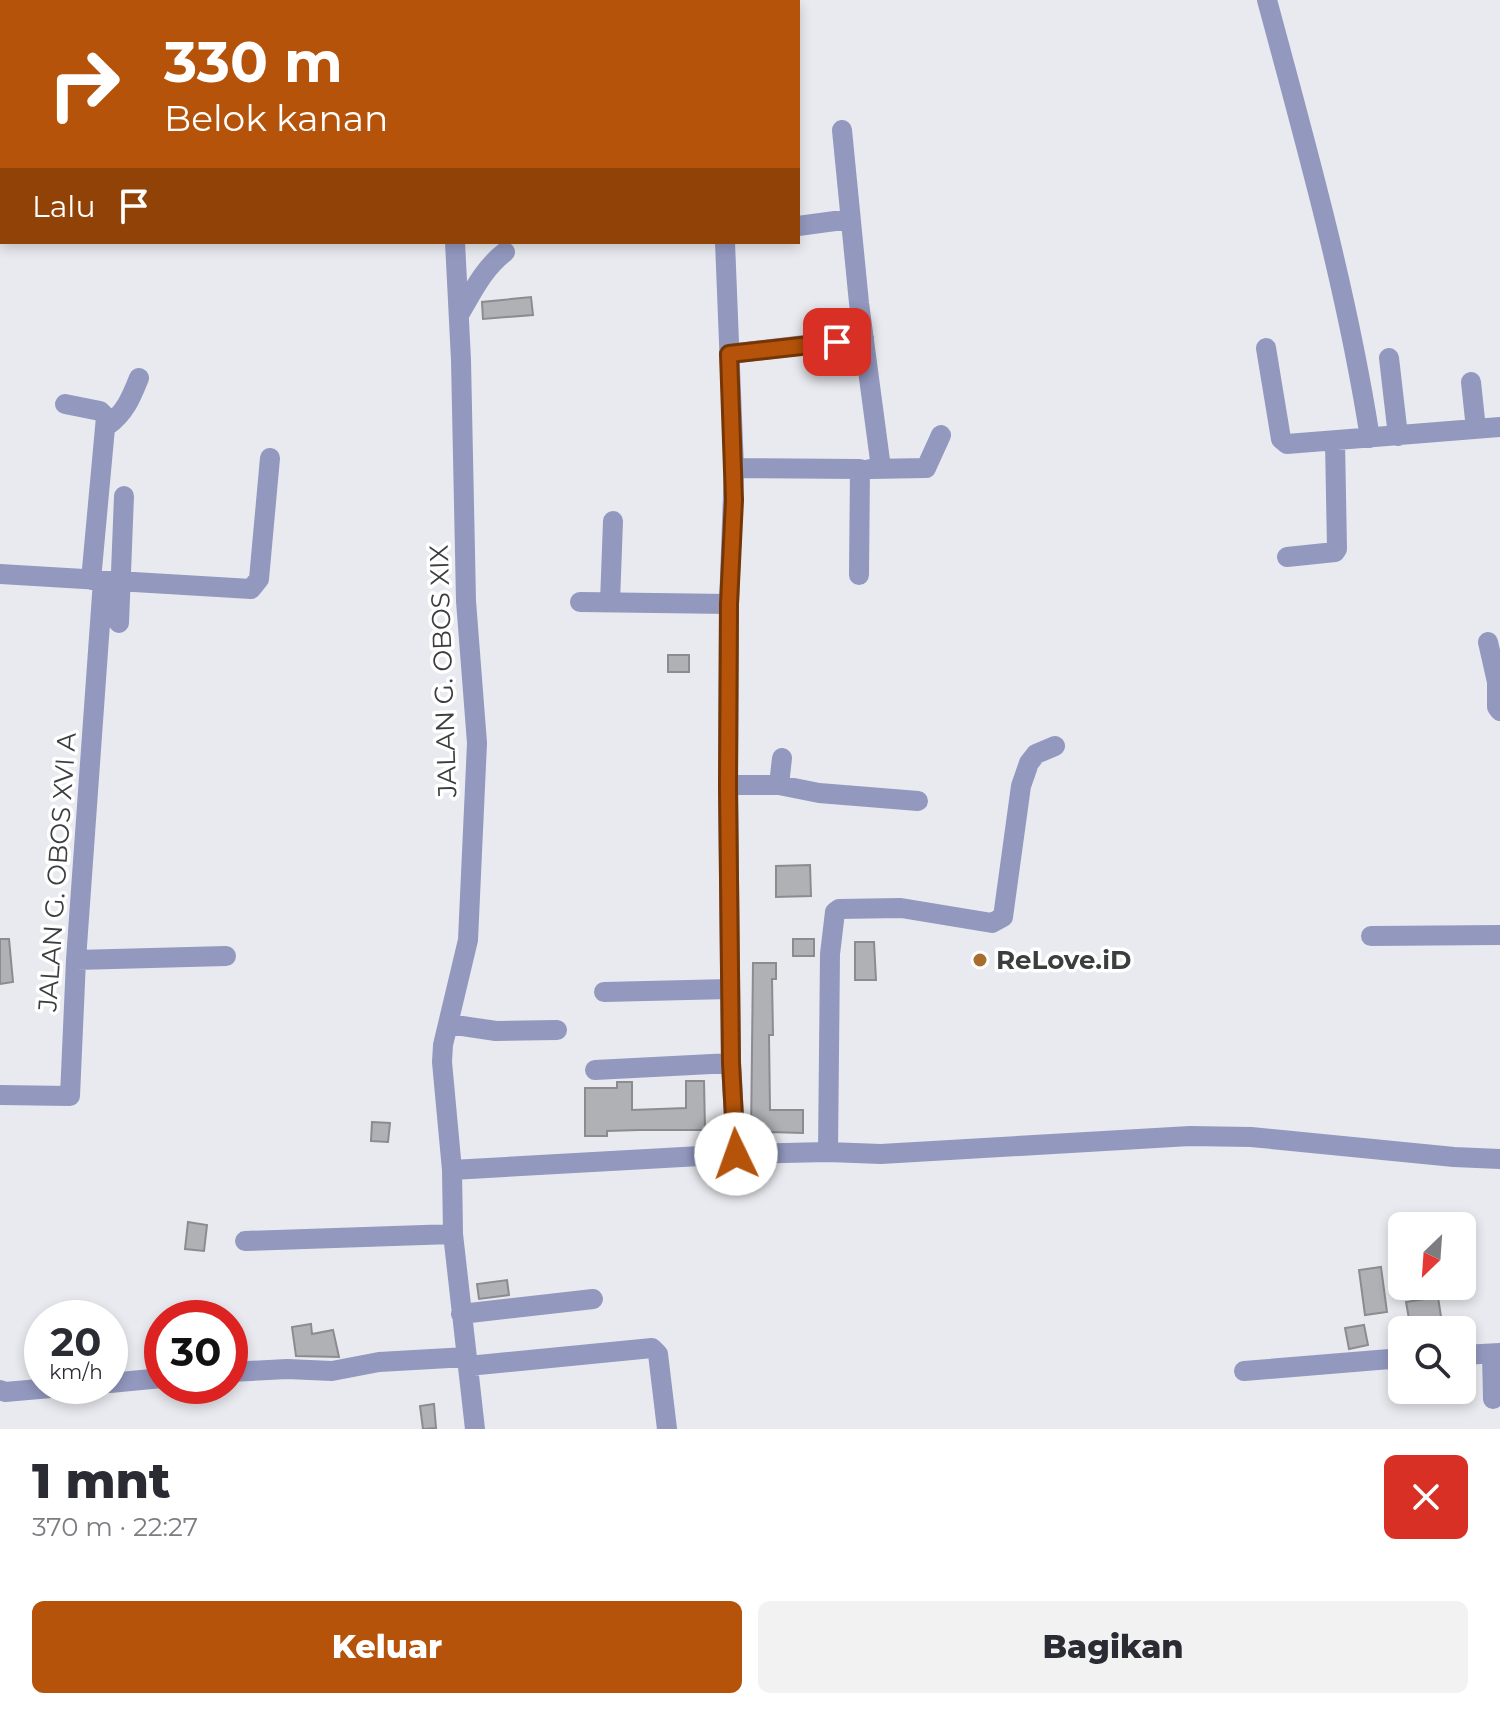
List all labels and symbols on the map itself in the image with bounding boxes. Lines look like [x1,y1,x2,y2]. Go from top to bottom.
pin [803,308,871,376]
street label: JALAN G. OBOS XIX [423,544,463,799]
street label: JALAN G. OBOS XVI A [31,731,83,1013]
place label: ReLove.iD [996,944,1131,976]
marker: ReLove.iD [971,951,989,969]
position arrow [694,1112,778,1196]
north arrow [1388,1212,1476,1300]
speed limit sign: 30 [144,1300,248,1404]

